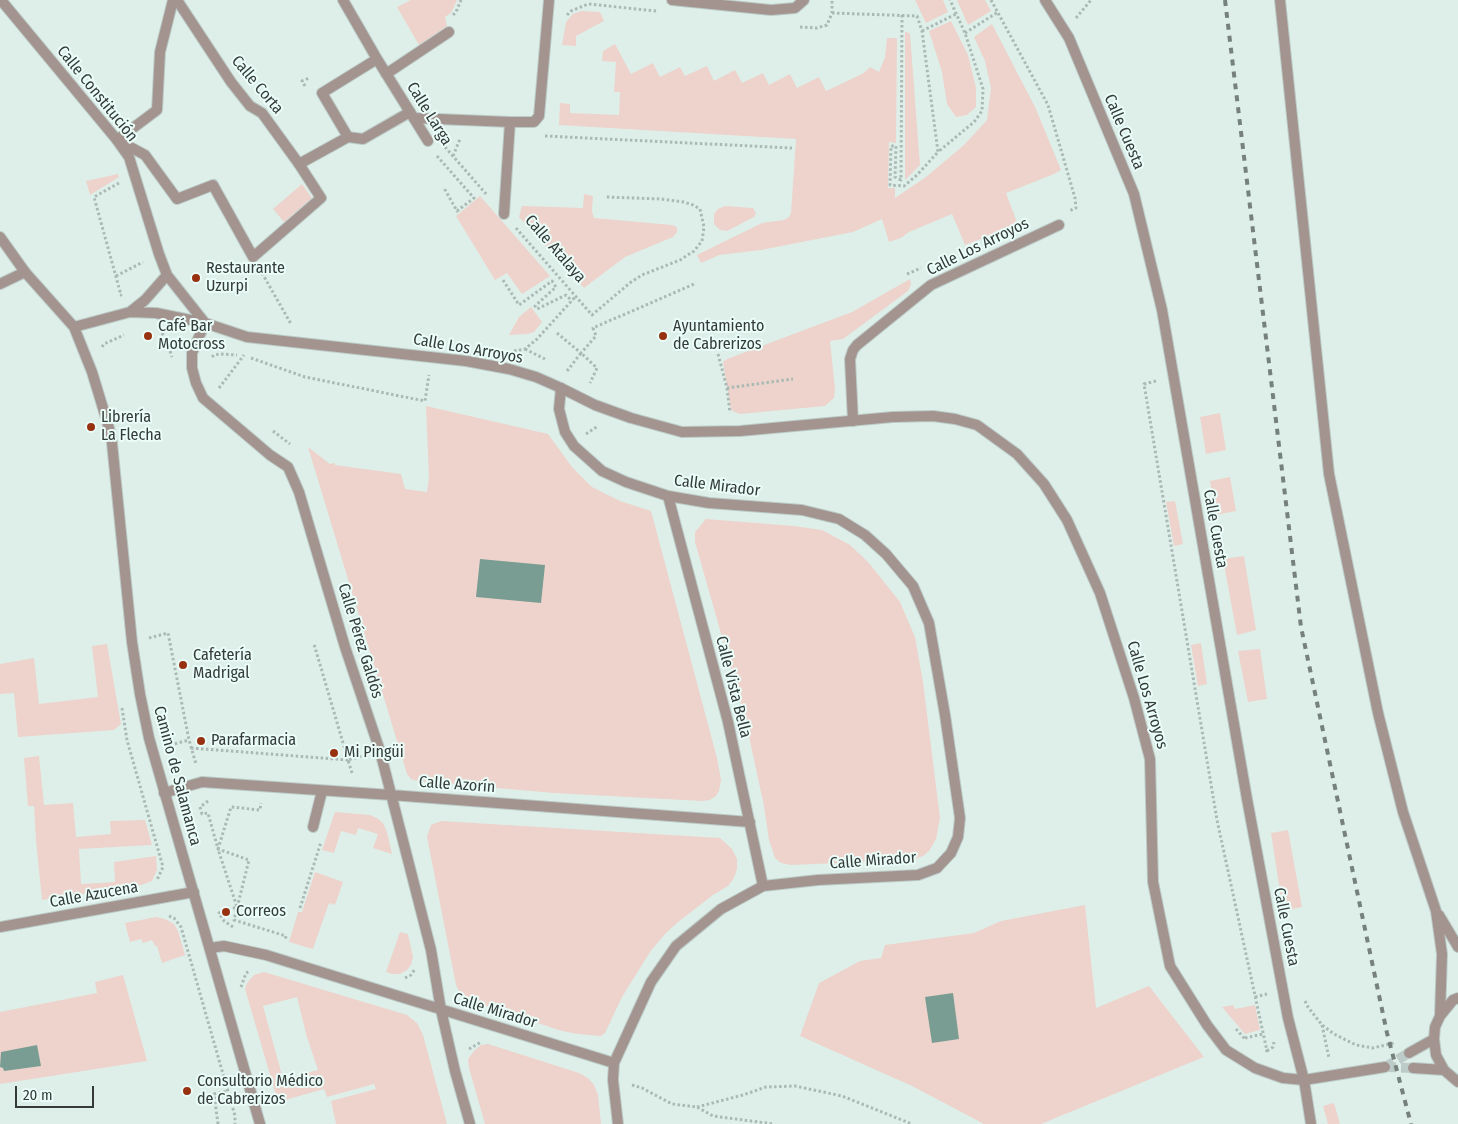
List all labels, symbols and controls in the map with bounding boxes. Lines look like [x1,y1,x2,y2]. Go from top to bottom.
street label: Calle Constitución [52,42,142,146]
street label: Calle Corta [227,52,287,118]
street label: Calle Larga [402,79,456,149]
street label: Calle Cuesta [1100,92,1148,172]
street label: Calle Atalaya [520,211,590,287]
street label: Calle Los Arroyos [924,214,1032,280]
place label: Restaurante Uzurpi [206,259,285,297]
marker: Restaurante Uzurpi [190,272,202,284]
place label: Café Bar Motocross [158,317,225,355]
place label: Ayuntamiento de Cabrerizos [673,317,764,355]
marker: Café Bar Motocross [142,330,154,342]
street label: Calle Los Arroyos [412,330,524,368]
marker: Ayuntamiento de Cabrerizos [657,330,669,342]
place label: Librería La Flecha [101,408,162,446]
marker: Librería La Flecha [85,421,97,433]
street label: Calle Mirador [673,471,761,501]
street label: Calle Cuesta [1199,488,1231,570]
street label: Calle Pérez Galdós [333,581,387,701]
street label: Calle Vista Bella [711,634,755,740]
street label: Calle Los Arroyos [1122,639,1172,751]
place label: Cafetería Madrigal [193,646,252,684]
marker: Cafetería Madrigal [177,659,189,671]
street label: Camino de Salamanca [149,704,205,848]
place label: Parafarmacia [211,731,296,751]
marker: Parafarmacia [195,735,207,747]
place label: Mi Pingüi [344,743,404,763]
marker: Mi Pingüi [328,747,340,759]
street label: Calle Azorín [418,773,496,797]
street label: Calle Mirador [829,848,917,874]
street label: Calle Azucena [48,878,140,912]
street label: Calle Cuesta [1269,886,1303,968]
place label: Correos [236,902,286,922]
marker: Correos [220,906,232,918]
street label: Calle Mirador [451,989,539,1033]
place label: Consultorio Médico de Cabrerizos [197,1072,323,1110]
scale bar [18,1076,96,1108]
marker: Consultorio Médico de Cabrerizos [181,1085,193,1097]
text: 20 m [23,1086,53,1104]

